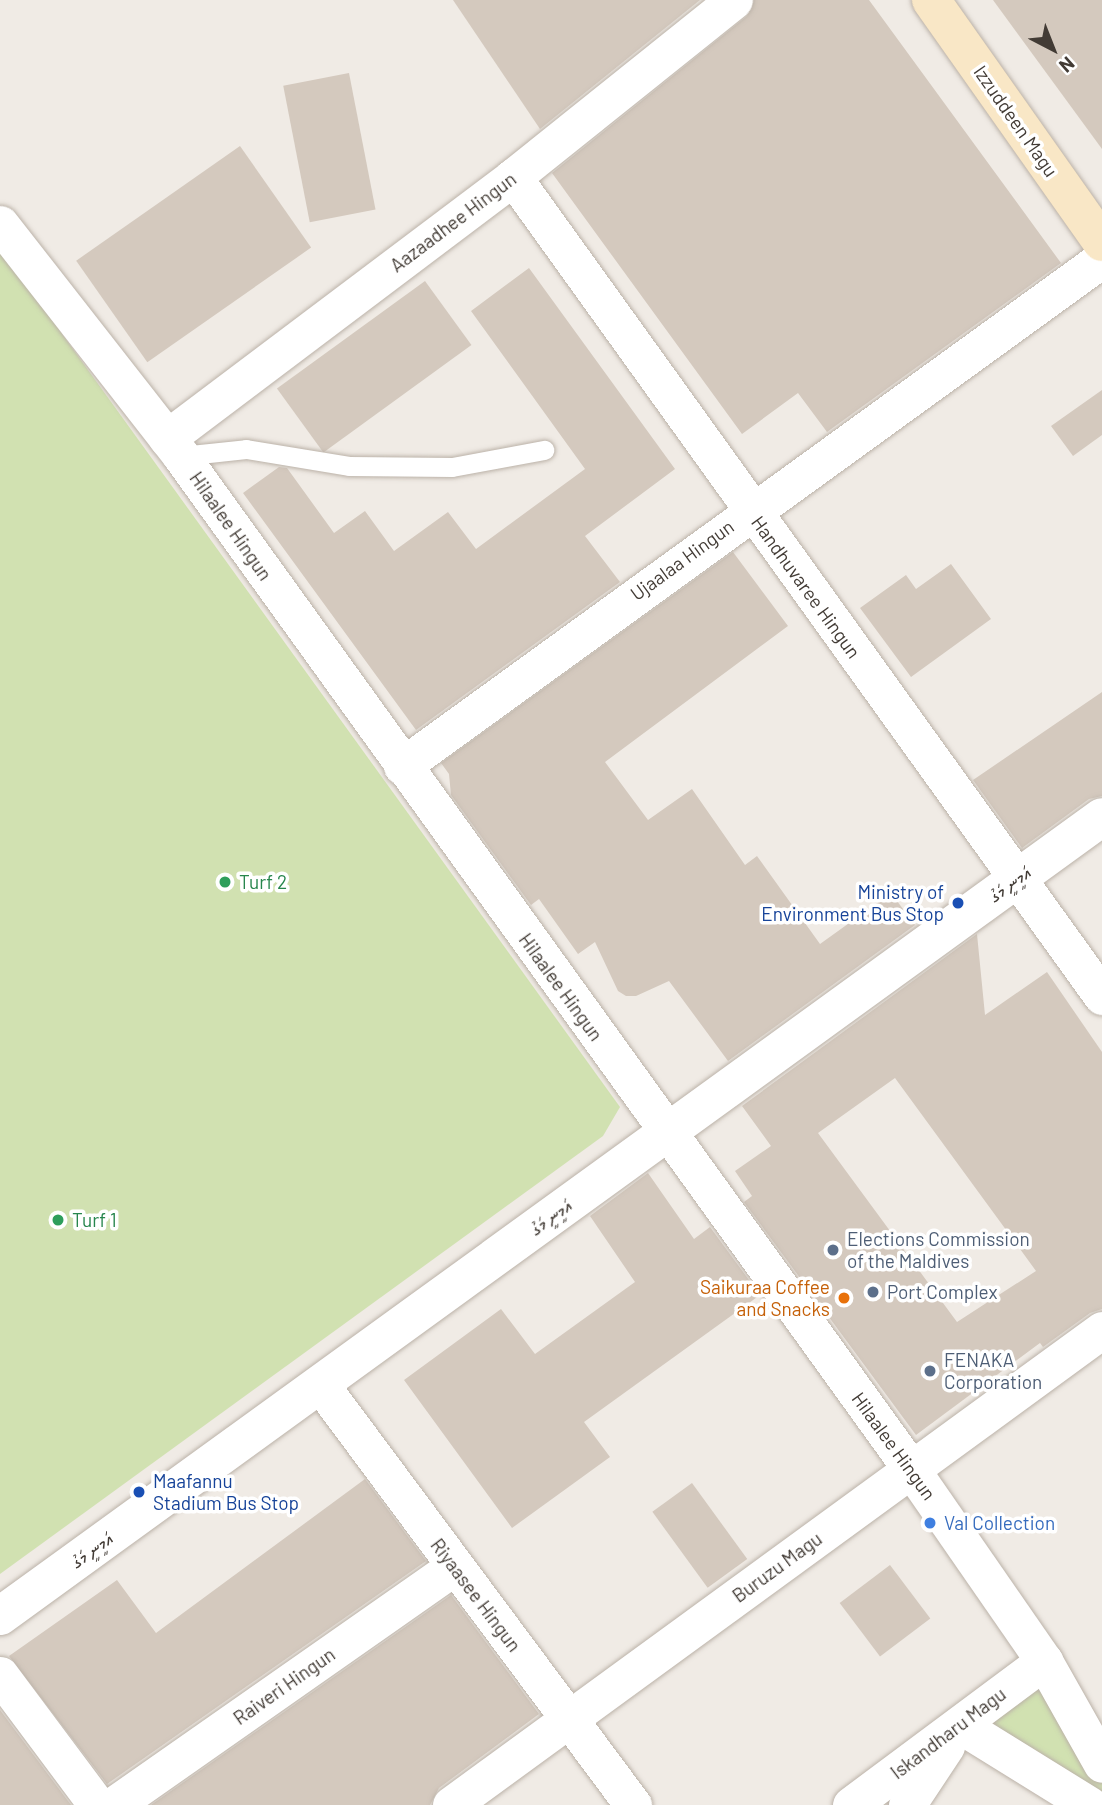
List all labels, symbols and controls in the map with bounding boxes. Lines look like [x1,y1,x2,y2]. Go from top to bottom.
north arrow [1018,14,1088,84]
text: N [1055,52,1080,78]
street label: Izzuddeen Magu [969,61,1063,181]
street label: Aazaadhee Hingun [386,167,520,277]
street label: Hilaalee Hingun [185,467,277,585]
street label: Handhuvaree Hingun [747,511,865,663]
street label: Ujaalaa Hingun [626,515,738,605]
street label: އަމީނީ މަގު [984,861,1036,907]
place label: Turf 2 [239,871,287,893]
marker: Turf 2 [217,874,233,890]
place label: Ministry of Environment Bus Stop [761,881,944,925]
marker: Ministry of Environment Bus Stop [950,895,966,911]
street label: Hilaalee Hingun [514,929,608,1045]
street label: އަމީނީ މަގު [525,1194,577,1240]
place label: Turf 1 [72,1209,117,1231]
marker: Turf 1 [50,1212,66,1228]
place label: Elections Commission of the Maldives [847,1228,1030,1272]
marker: Elections Commission of the Maldives [825,1242,841,1258]
place label: Saikuraa Coffee and Snacks [700,1276,830,1320]
place label: Port Complex [887,1281,998,1303]
marker: Port Complex [865,1284,881,1300]
marker: Saikuraa Coffee and Snacks [836,1290,852,1306]
place label: FENAKA Corporation [944,1349,1042,1393]
marker: FENAKA Corporation [922,1363,938,1379]
street label: Hilaalee Hingun [847,1388,941,1504]
place label: Maafannu Stadium Bus Stop [153,1470,299,1514]
marker: Maafannu Stadium Bus Stop [131,1484,147,1500]
place label: Val Collection [944,1512,1055,1534]
marker: Val Collection [922,1515,938,1531]
street label: އަމީނީ މަގު [66,1527,118,1573]
street label: Buruzu Magu [728,1527,826,1607]
street label: Riyaasee Hingun [426,1534,526,1656]
street label: Raiveri Hingun [229,1643,339,1729]
street label: Iskandharu Magu [886,1682,1010,1784]

